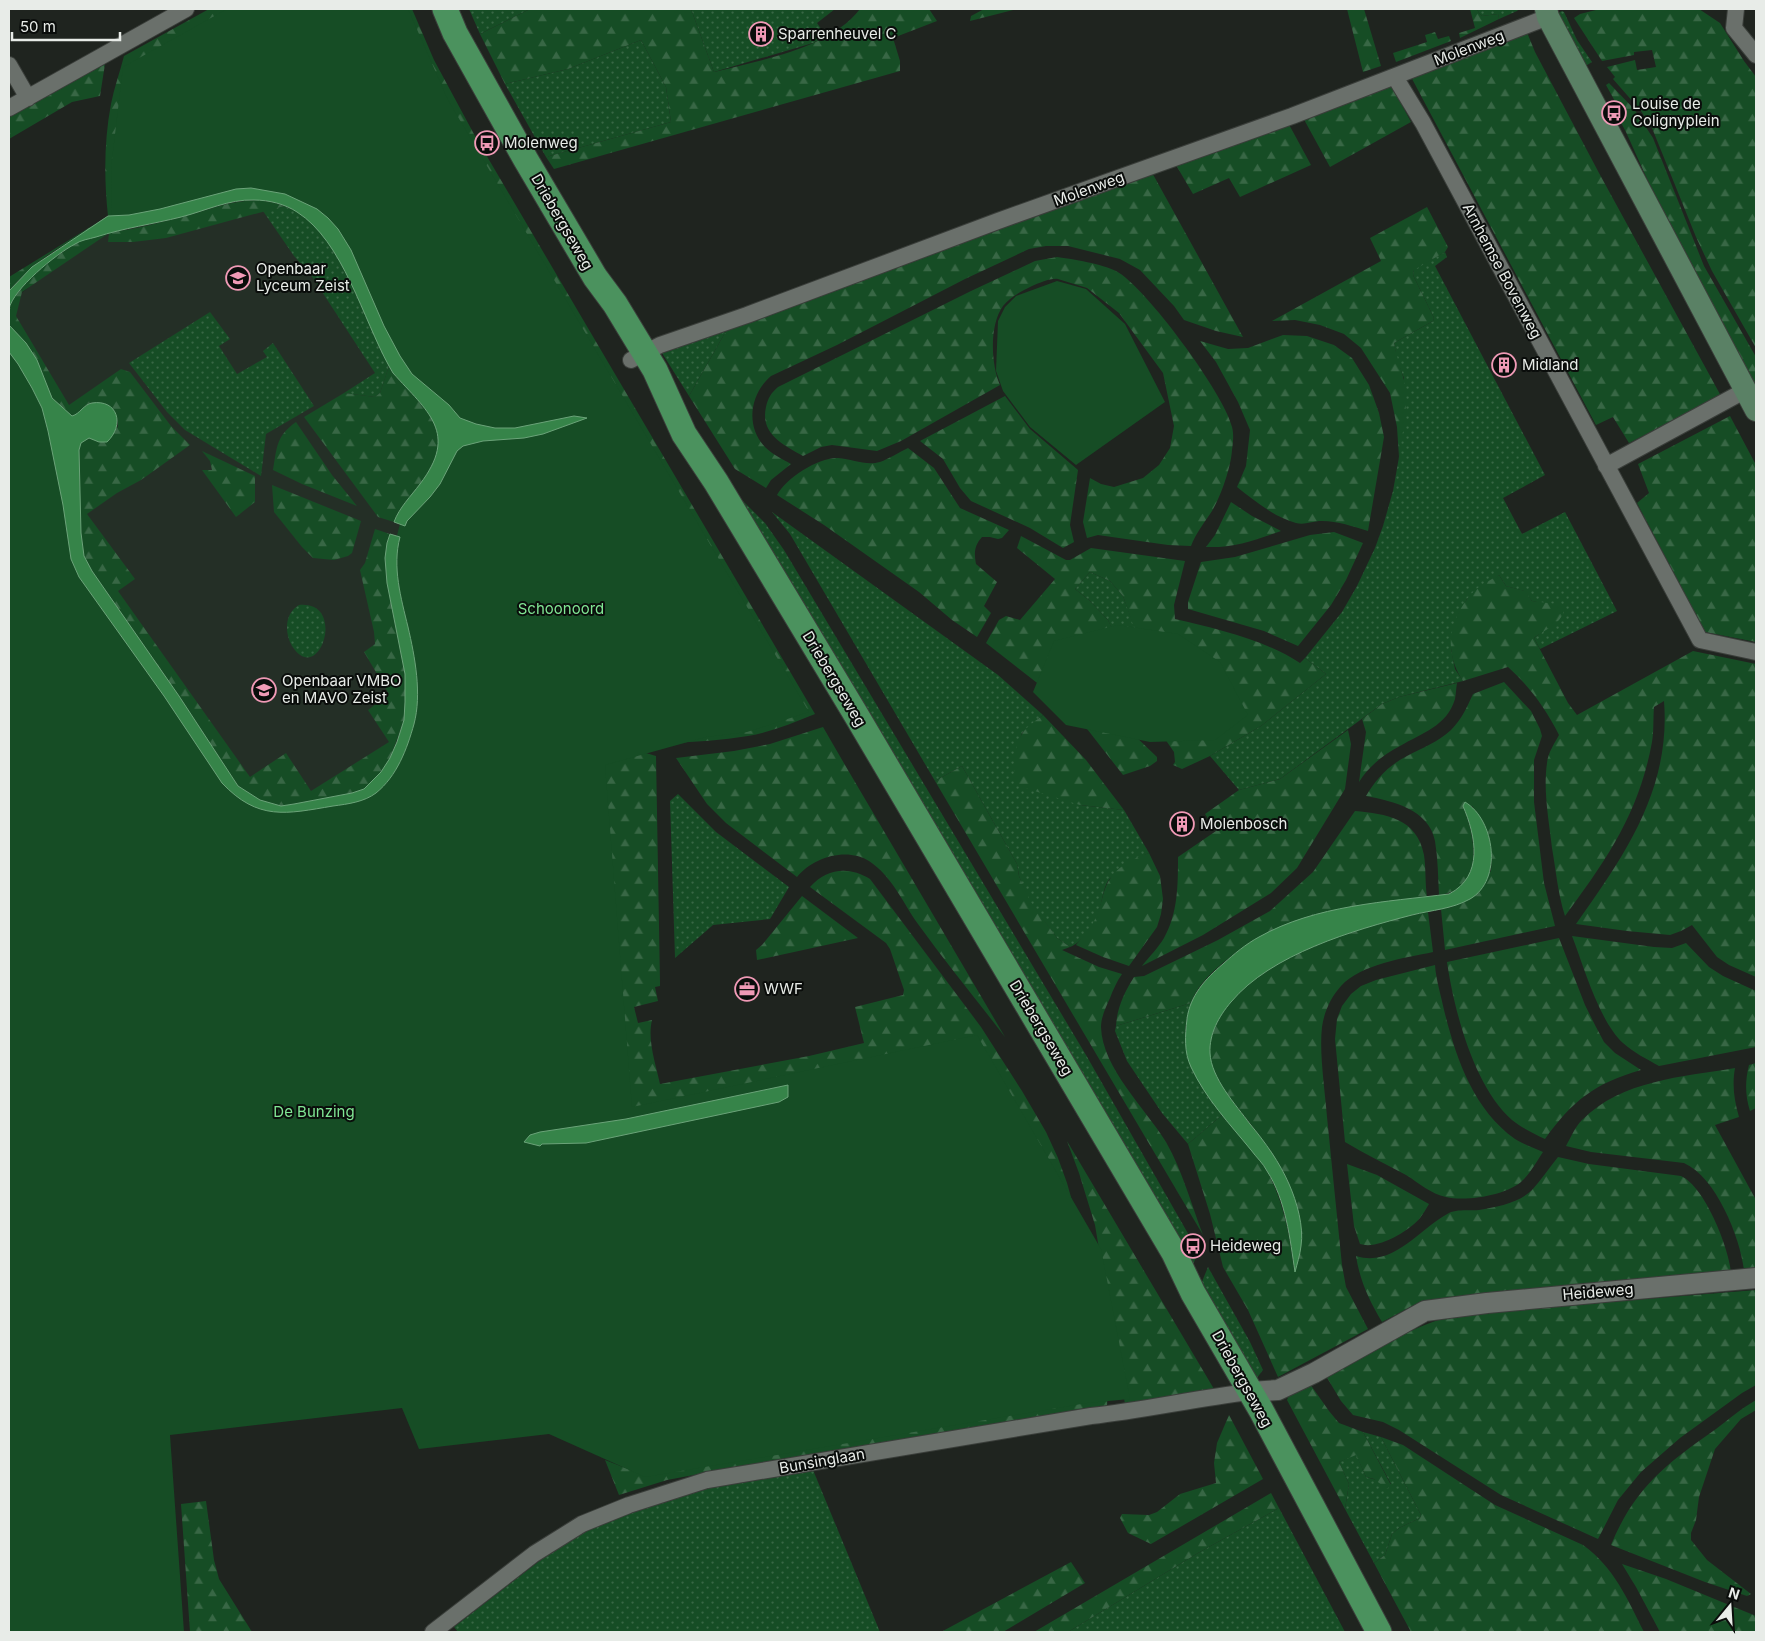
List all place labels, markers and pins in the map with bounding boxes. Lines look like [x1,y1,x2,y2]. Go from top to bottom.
building icon: Sparrenheuvel C [748,21,774,47]
place label: Sparrenheuvel C [778,24,896,43]
place label: Louise de Colignyplein [1632,94,1720,130]
bus stop icon: Louise de Colignyplein [1601,100,1627,126]
bus stop icon: Molenweg [474,130,500,156]
place label: Molenweg [504,133,578,152]
place label: Openbaar Lyceum Zeist [256,259,350,295]
school or university icon: Openbaar Lyceum Zeist [225,265,251,291]
building icon: Midland [1491,352,1517,378]
place label: Midland [1522,355,1578,374]
place label: Openbaar VMBO en MAVO Zeist [282,671,402,707]
school or university icon: Openbaar VMBO en MAVO Zeist [251,677,277,703]
building icon: Molenbosch [1169,811,1195,837]
place label: Molenbosch [1200,814,1287,833]
office icon: WWF [734,976,760,1002]
place label: WWF [764,979,803,998]
bus stop icon: Heideweg [1180,1233,1206,1259]
place label: Heideweg [1210,1236,1281,1255]

